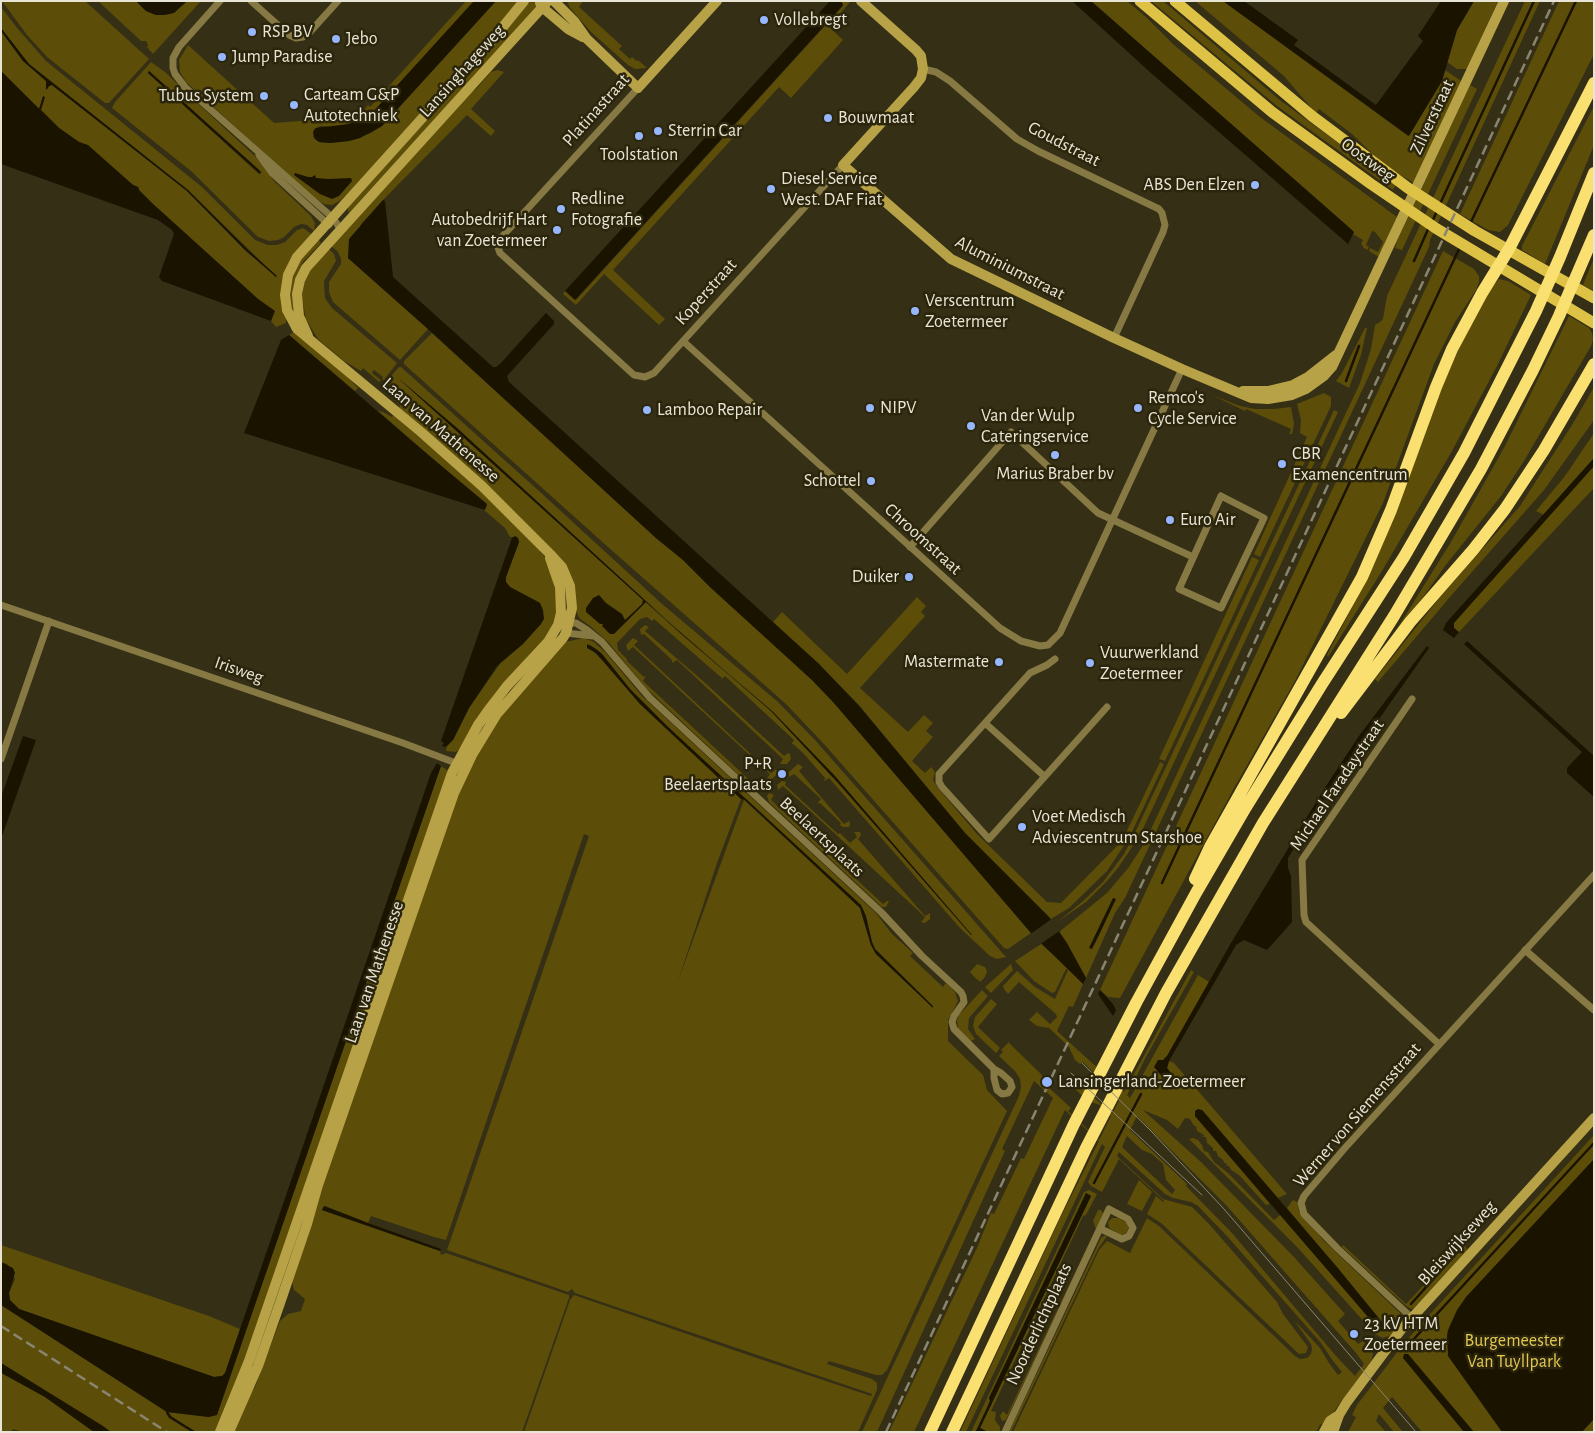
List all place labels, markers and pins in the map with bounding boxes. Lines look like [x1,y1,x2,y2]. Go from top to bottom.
place label: Vollebregt [774,9,847,31]
marker: Vollebregt [758,14,770,26]
place label: RSP BV [262,21,313,43]
marker: RSP BV [246,26,258,38]
place label: Jebo [346,28,378,50]
marker: Jebo [330,33,342,45]
place label: Jump Paradise [232,46,333,68]
marker: Jump Paradise [216,51,228,63]
place label: Carteam G&P Autotechniek [304,84,399,126]
place label: Tubus System [159,85,254,107]
marker: Tubus System [258,90,270,102]
marker: Carteam G&P Autotechniek [288,99,300,111]
place label: Bouwmaat [838,107,914,129]
marker: Bouwmaat [822,112,834,124]
place label: Sterrin Car [668,120,742,142]
marker: Sterrin Car [652,125,664,137]
marker: Toolstation [633,130,645,142]
place label: Toolstation [600,144,678,166]
place label: Diesel Service West. DAF Fiat [781,168,882,210]
place label: ABS Den Elzen [1143,174,1245,196]
marker: ABS Den Elzen [1249,179,1261,191]
marker: Diesel Service West. DAF Fiat [765,183,777,195]
place label: Redline Fotografie [571,188,642,230]
marker: Redline Fotografie [555,203,567,215]
place label: Autobedrijf Hart van Zoetermeer [432,209,547,252]
marker: Autobedrijf Hart van Zoetermeer [551,224,563,236]
place label: Verscentrum Zoetermeer [925,290,1015,332]
marker: Verscentrum Zoetermeer [909,305,921,317]
place label: Remco's Cycle Service [1148,387,1237,429]
place label: NIPV [880,397,916,419]
place label: Lamboo Repair [657,399,762,421]
marker: NIPV [864,402,876,414]
marker: Remco's Cycle Service [1132,402,1144,414]
marker: Lamboo Repair [641,404,653,416]
place label: Van der Wulp Cateringservice [981,405,1089,448]
marker: Van der Wulp Cateringservice [965,420,977,432]
place label: CBR Examencentrum [1292,443,1408,486]
marker: Marius Braber bv [1049,449,1061,461]
marker: CBR Examencentrum [1276,458,1288,470]
place label: Marius Braber bv [996,463,1114,485]
place label: Schottel [804,470,861,492]
marker: Schottel [865,475,877,487]
place label: Euro Air [1180,509,1235,531]
marker: Euro Air [1164,514,1176,526]
place label: Duiker [852,566,899,588]
marker: Duiker [903,571,915,583]
place label: Vuurwerkland Zoetermeer [1100,642,1199,684]
place label: Mastermate [904,651,989,673]
marker: Mastermate [993,656,1005,668]
marker: Vuurwerkland Zoetermeer [1084,657,1096,669]
place label: P+R Beelaertsplaats [664,753,772,796]
marker: P+R Beelaertsplaats [776,768,788,780]
place label: Voet Medisch Adviescentrum Starshoe [1032,806,1202,849]
marker: Voet Medisch Adviescentrum Starshoe [1016,821,1028,833]
place label: Lansingerland-Zoetermeer [1058,1071,1245,1093]
marker: Lansingerland-Zoetermeer [1040,1075,1054,1089]
place label: 23 kV HTM Zoetermeer [1364,1313,1447,1356]
marker: 23 kV HTM Zoetermeer [1348,1328,1360,1340]

